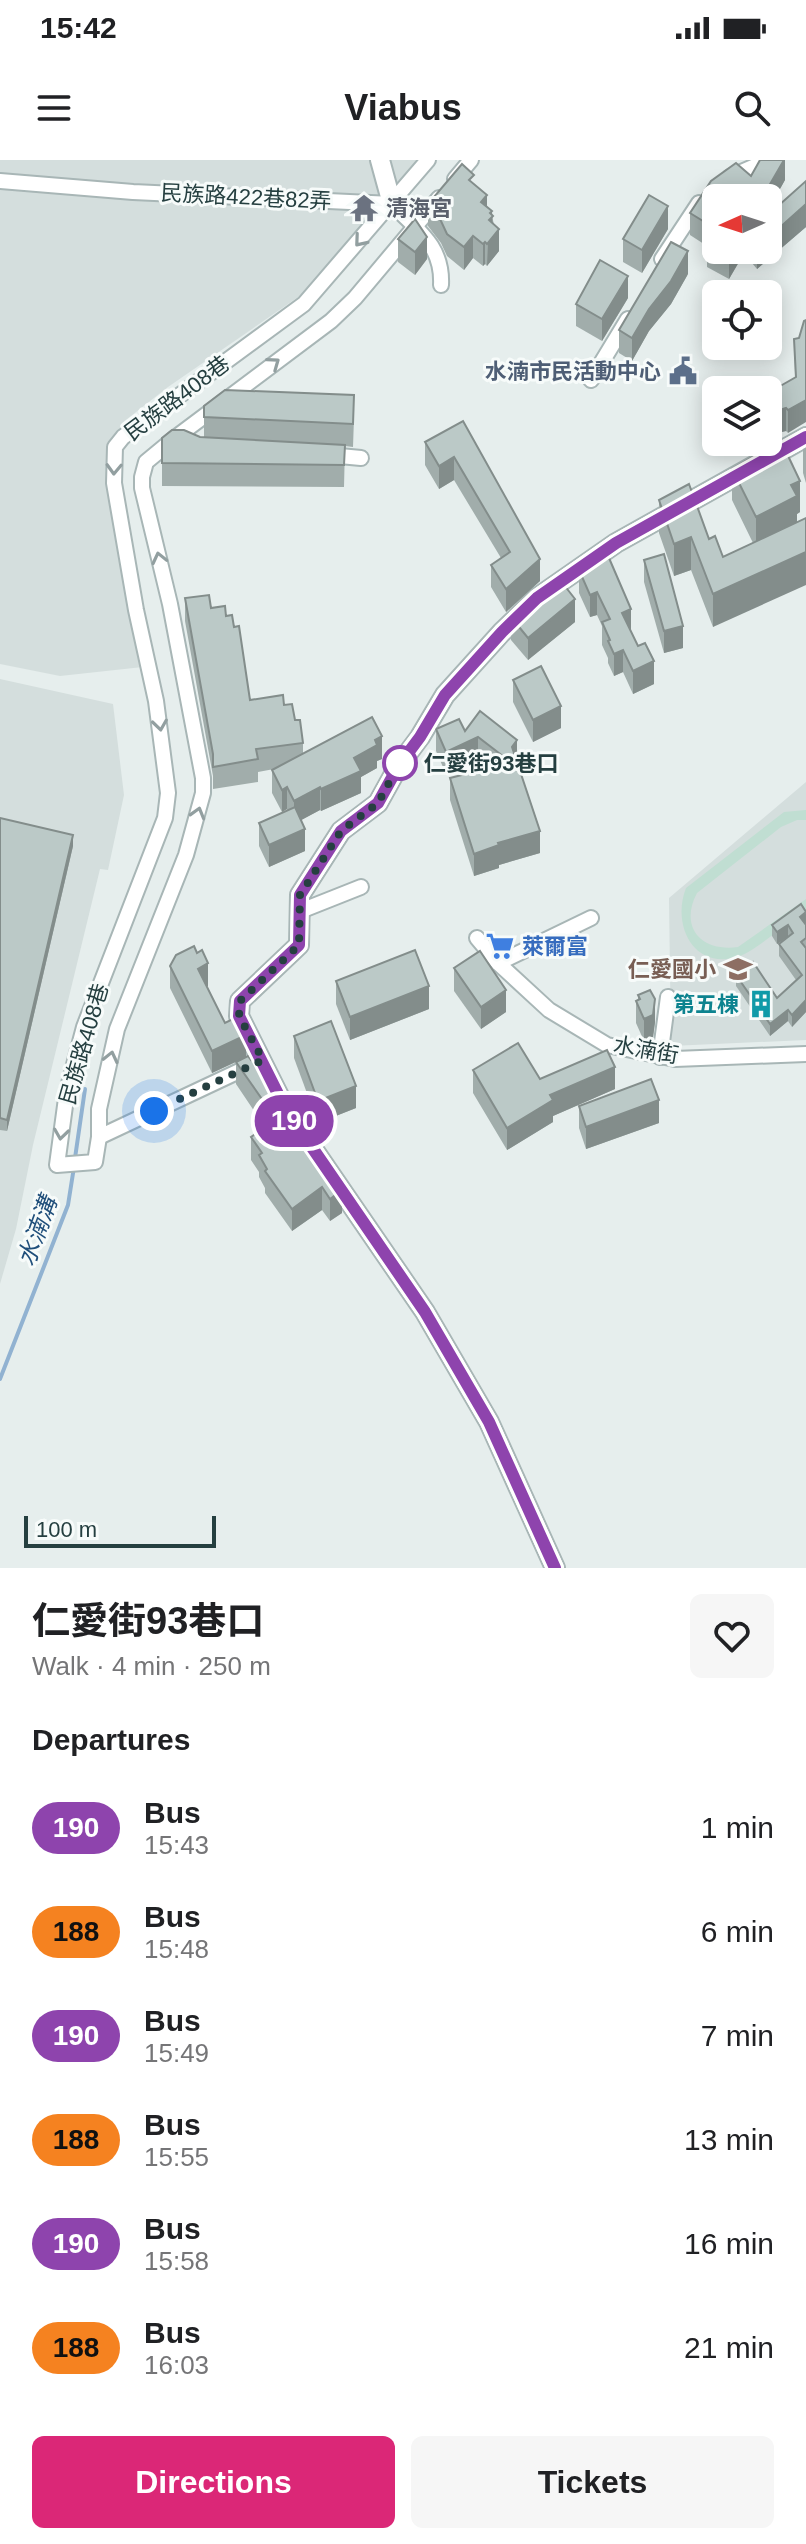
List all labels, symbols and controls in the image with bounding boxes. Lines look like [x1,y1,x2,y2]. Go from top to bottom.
text: 15:42 [40,11,117,44]
icon: menu [32,86,76,130]
icon: search [730,86,774,130]
text: Viabus [344,87,462,128]
street label: 民族路422巷82弄 [160,180,332,214]
north arrow [702,184,782,264]
map controls [702,184,782,456]
temple icon: 清海宮 [349,193,379,223]
place label: 清海宮 [386,196,452,221]
one-way arrow [355,232,370,246]
button: locate [702,280,782,360]
street label: 民族路408巷 [120,350,234,446]
public building icon: 水湳市民活動中心 [668,356,698,386]
one-way arrow [265,359,280,373]
place label: 水湳市民活動中心 [485,359,661,384]
button: layers [702,376,782,456]
one-way arrow [106,463,123,476]
one-way arrow [151,552,168,565]
one-way arrow [151,718,168,731]
marker: 仁愛街93巷口 [383,746,417,780]
place label: 仁愛街93巷口 [424,751,558,776]
one-way arrow [189,806,205,820]
supermarket icon: 萊爾富 [485,931,515,961]
place label: 萊爾富 [522,934,588,959]
school or university icon: 仁愛國小 [723,954,753,984]
place label: 仁愛國小 [628,957,716,982]
street label: 民族路408巷 [55,981,113,1107]
building icon: 第五棟 [746,989,776,1019]
place label: 第五棟 [673,992,739,1017]
street label: 水湳街 [611,1032,681,1068]
one-way arrow [102,1051,119,1065]
your location [134,1091,174,1131]
line badge: 190 [248,1095,340,1147]
text: 190 [271,1105,317,1136]
one-way arrow [53,1127,70,1141]
water label: 水湳溝 [12,1190,63,1269]
scale bar [24,1512,216,1548]
text: 100 m [36,1517,97,1542]
button: heart [690,1594,774,1678]
text: 仁愛街93巷口 [32,1600,264,1642]
text: Walk · 4 min · 250 m [32,1651,271,1681]
text: Departures [32,1723,190,1756]
text: Bus [144,1796,201,1829]
text: 1 min [701,1811,774,1844]
text: 190 [53,1812,99,1843]
text: 15:43 [144,1830,209,1860]
text: Bus [144,1900,201,1933]
text: 6 min [701,1915,774,1948]
text: 188 [53,1916,99,1947]
text: 15:48 [144,1934,209,1964]
text: Bus [144,2004,201,2037]
text: 7 min [701,2019,774,2052]
text: 190 [53,2020,99,2051]
text: 15:49 [144,2038,209,2068]
text: Bus [144,2108,201,2141]
text: 13 min [684,2123,774,2156]
text: 188 [53,2124,99,2155]
text: 15:55 [144,2142,209,2172]
text: Bus [144,2212,201,2245]
text: 16 min [684,2227,774,2260]
text: 190 [53,2228,99,2259]
text: 15:58 [144,2246,209,2276]
text: Bus [144,2316,201,2349]
text: 21 min [684,2331,774,2364]
text: 188 [53,2332,99,2363]
text: 16:03 [144,2350,209,2380]
button: Directions [32,2436,395,2528]
button: Tickets [411,2436,774,2528]

